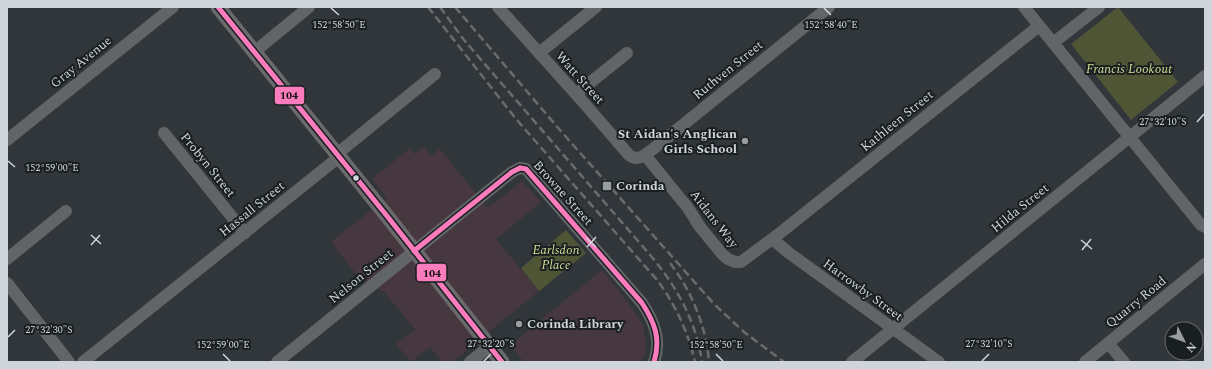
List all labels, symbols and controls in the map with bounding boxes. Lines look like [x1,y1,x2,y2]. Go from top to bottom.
text: 152°58'50"E [312,17,366,33]
text: 152°58'40"E [804,17,858,33]
street label: Gray Avenue [46,31,116,93]
street label: Ruthven Street [689,35,768,105]
street label: Watt Street [551,47,610,109]
park label: Francis Lookout [1086,59,1173,79]
street label: Kathleen Street [856,85,938,157]
line badge: 104 [274,86,305,105]
text: 104 [280,87,299,104]
text: 27°32'10"S [1139,114,1187,130]
place label: St Aidan's Anglican Girls School [618,124,737,159]
street label: Probyn Street [175,128,241,202]
marker: St Aidan's Anglican Girls School [740,136,750,146]
street label: Browne Street [528,156,598,230]
text: 152°59'00"E [25,160,79,176]
unlabelled marker [351,173,361,183]
street label: Hassall Street [215,176,289,242]
place label: Corinda [616,176,665,196]
street label: Hilda Street [987,178,1054,238]
marker: Corinda [601,180,613,192]
street label: Aidans Way [685,186,744,253]
park label: Earlsdon Place [532,240,580,275]
street label: Nelson Street [324,243,398,308]
street label: Harrowby Street [819,254,908,326]
line badge: 104 [416,263,447,282]
text: 104 [423,265,442,282]
street label: Quarry Road [1101,271,1171,333]
place label: Corinda Library [527,314,624,334]
marker: Corinda Library [514,319,524,329]
north arrow [1164,321,1204,361]
text: 27°32'30"S [25,322,73,338]
text: 27°32'20"S [467,336,515,352]
text: 27°32'10"S [965,336,1013,352]
text: 152°59'00"E [196,337,250,353]
text: 152°58'50"E [689,337,743,353]
text: N [1182,338,1200,356]

